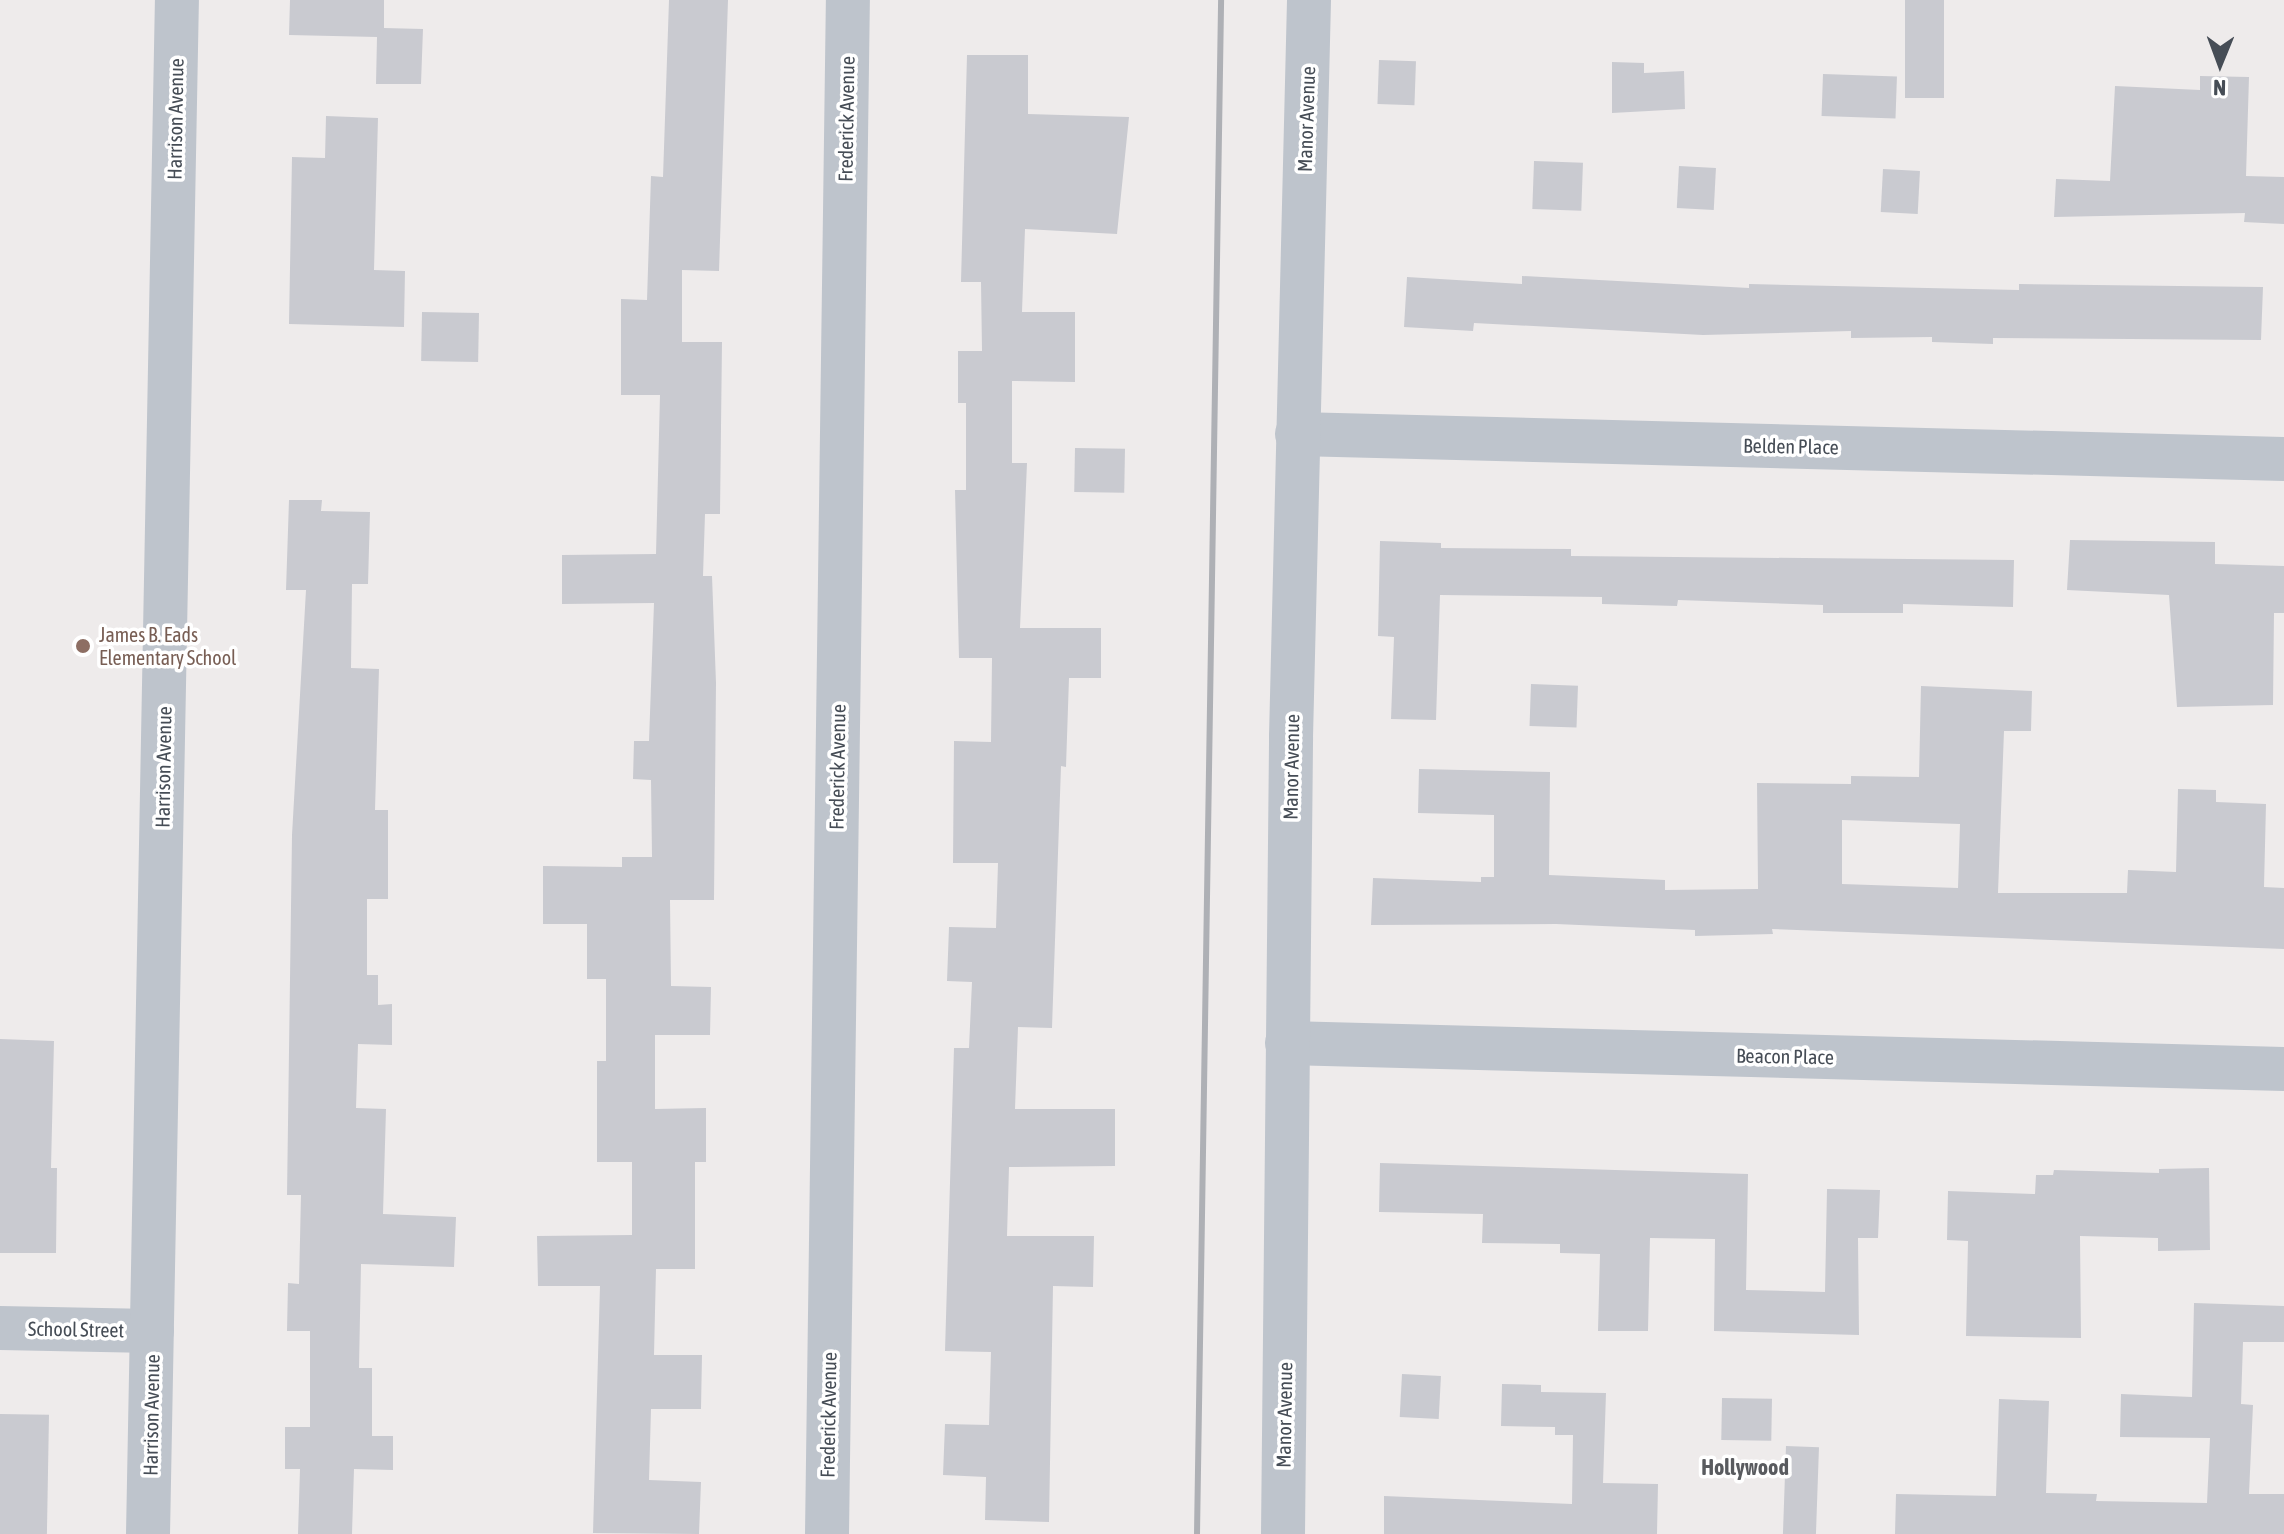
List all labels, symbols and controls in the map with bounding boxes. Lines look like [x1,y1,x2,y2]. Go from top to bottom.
north arrow [2180,24,2260,104]
street label: Frederick Avenue [833,56,859,182]
street label: Harrison Avenue [162,58,188,180]
street label: Manor Avenue [1292,66,1320,172]
text: N [2213,75,2226,101]
street label: Belden Place [1743,433,1839,459]
place label: James B. Eads Elementary School [99,622,236,669]
marker: James B. Eads Elementary School [74,637,92,655]
street label: Frederick Avenue [824,704,850,830]
street label: Harrison Avenue [150,706,176,828]
street label: Manor Avenue [1278,714,1304,820]
street label: Beacon Place [1736,1043,1834,1069]
street label: School Street [28,1316,124,1342]
street label: Frederick Avenue [815,1352,841,1478]
street label: Harrison Avenue [138,1354,164,1476]
street label: Manor Avenue [1271,1362,1297,1468]
district label: Hollywood [1701,1455,1789,1481]

